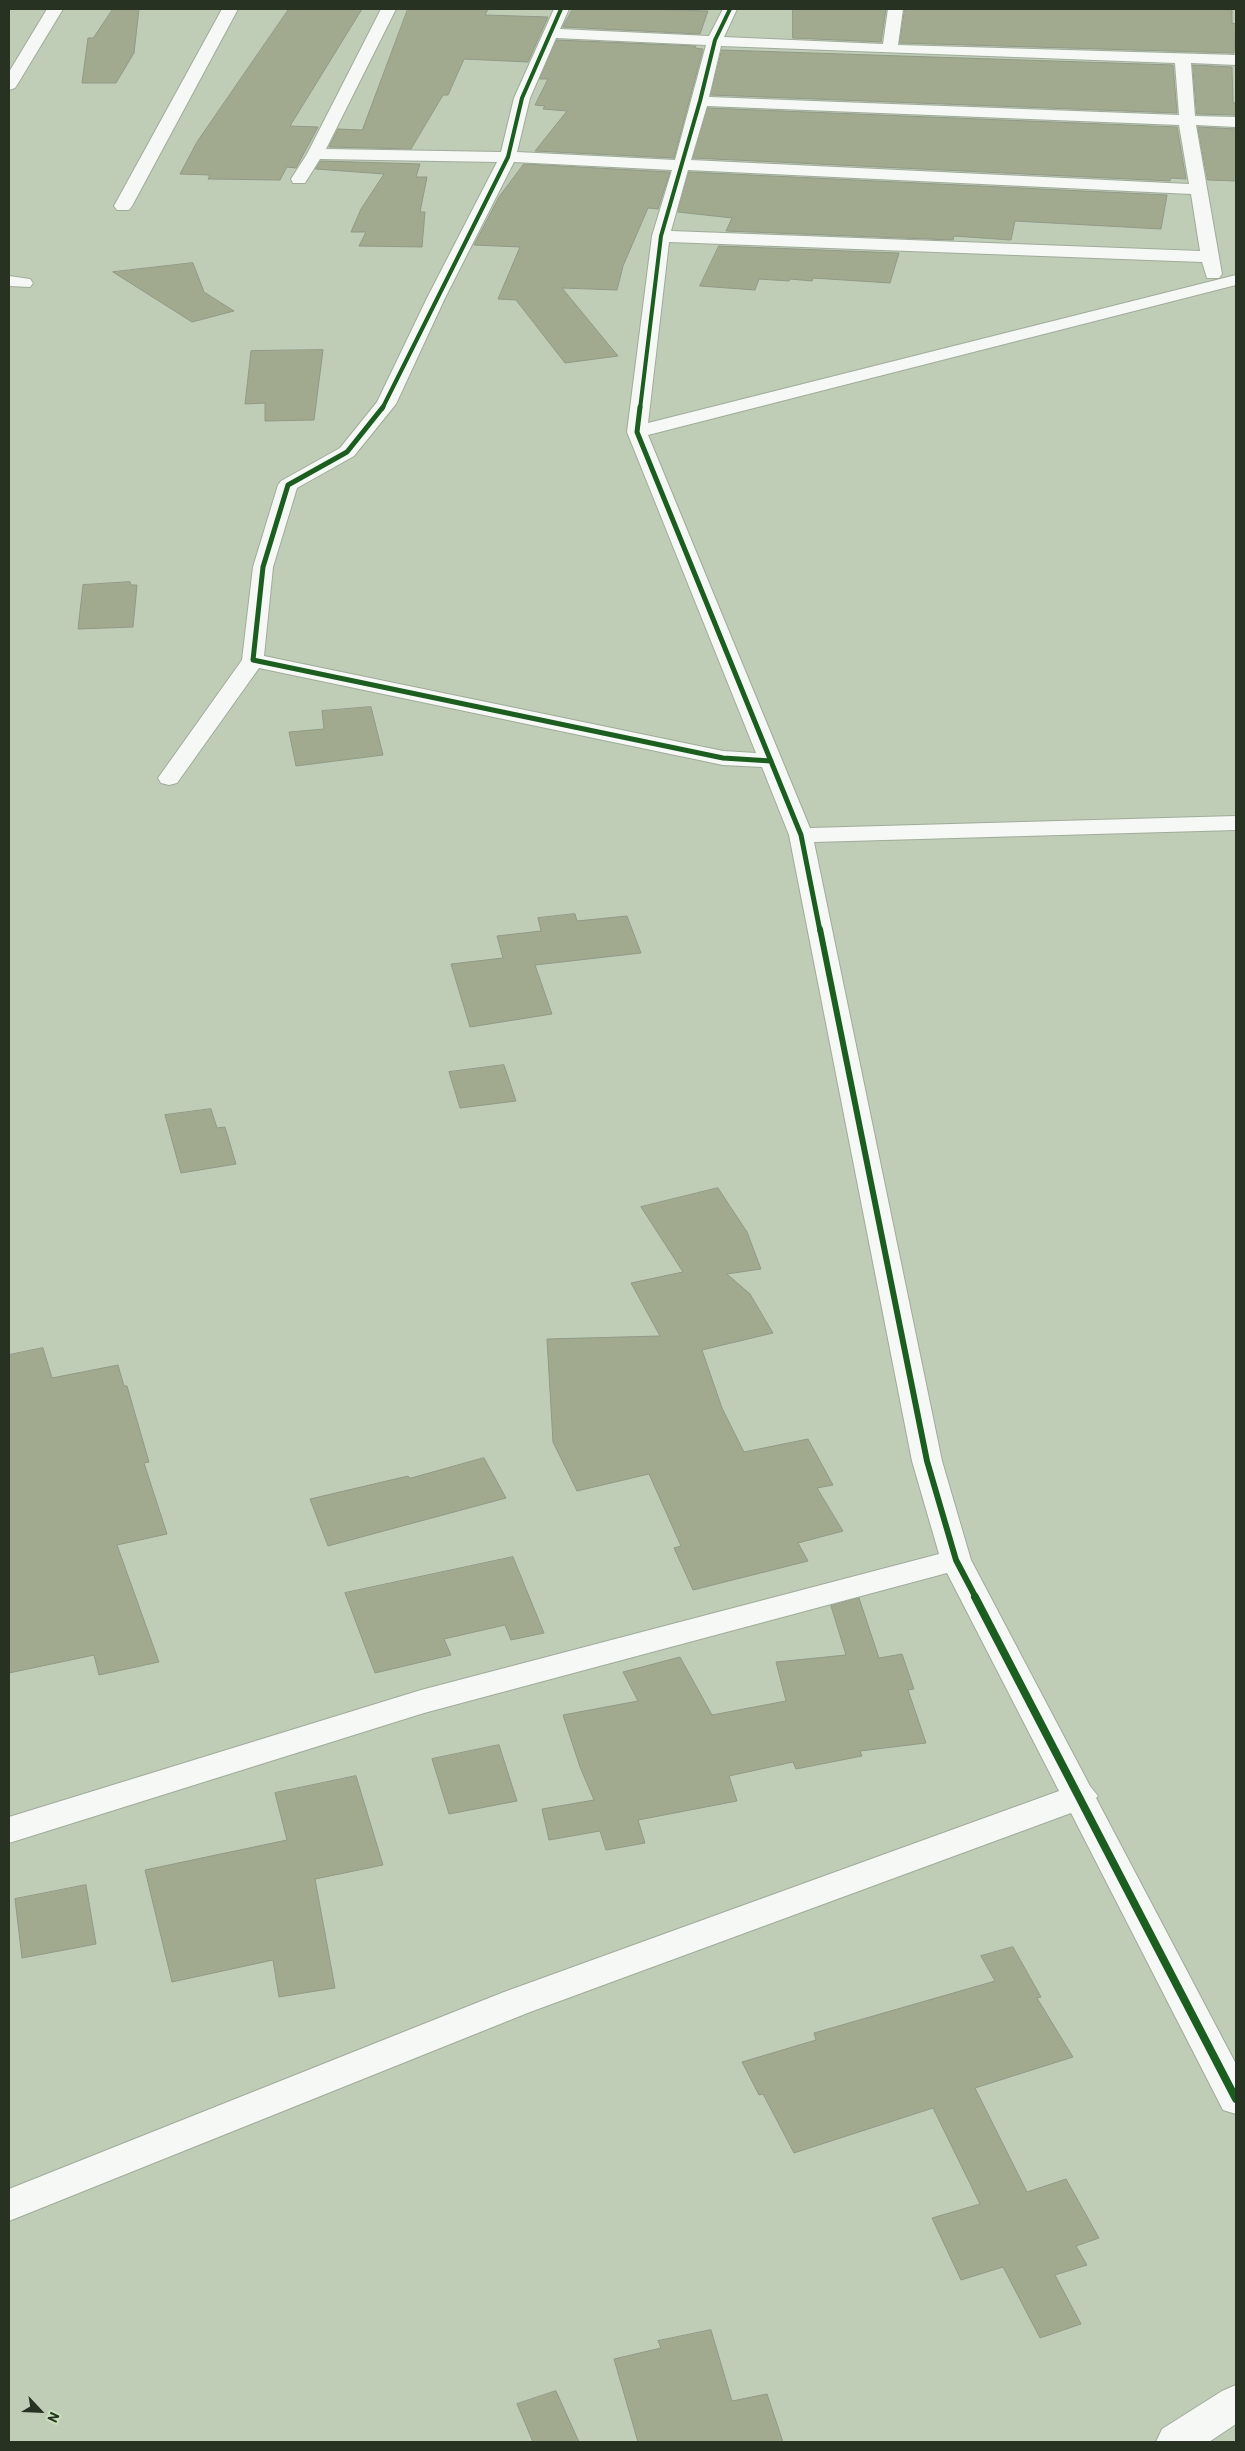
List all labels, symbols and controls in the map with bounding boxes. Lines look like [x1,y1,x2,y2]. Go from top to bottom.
north arrow [15,2386,65,2436]
text: N [44,2410,64,2425]

